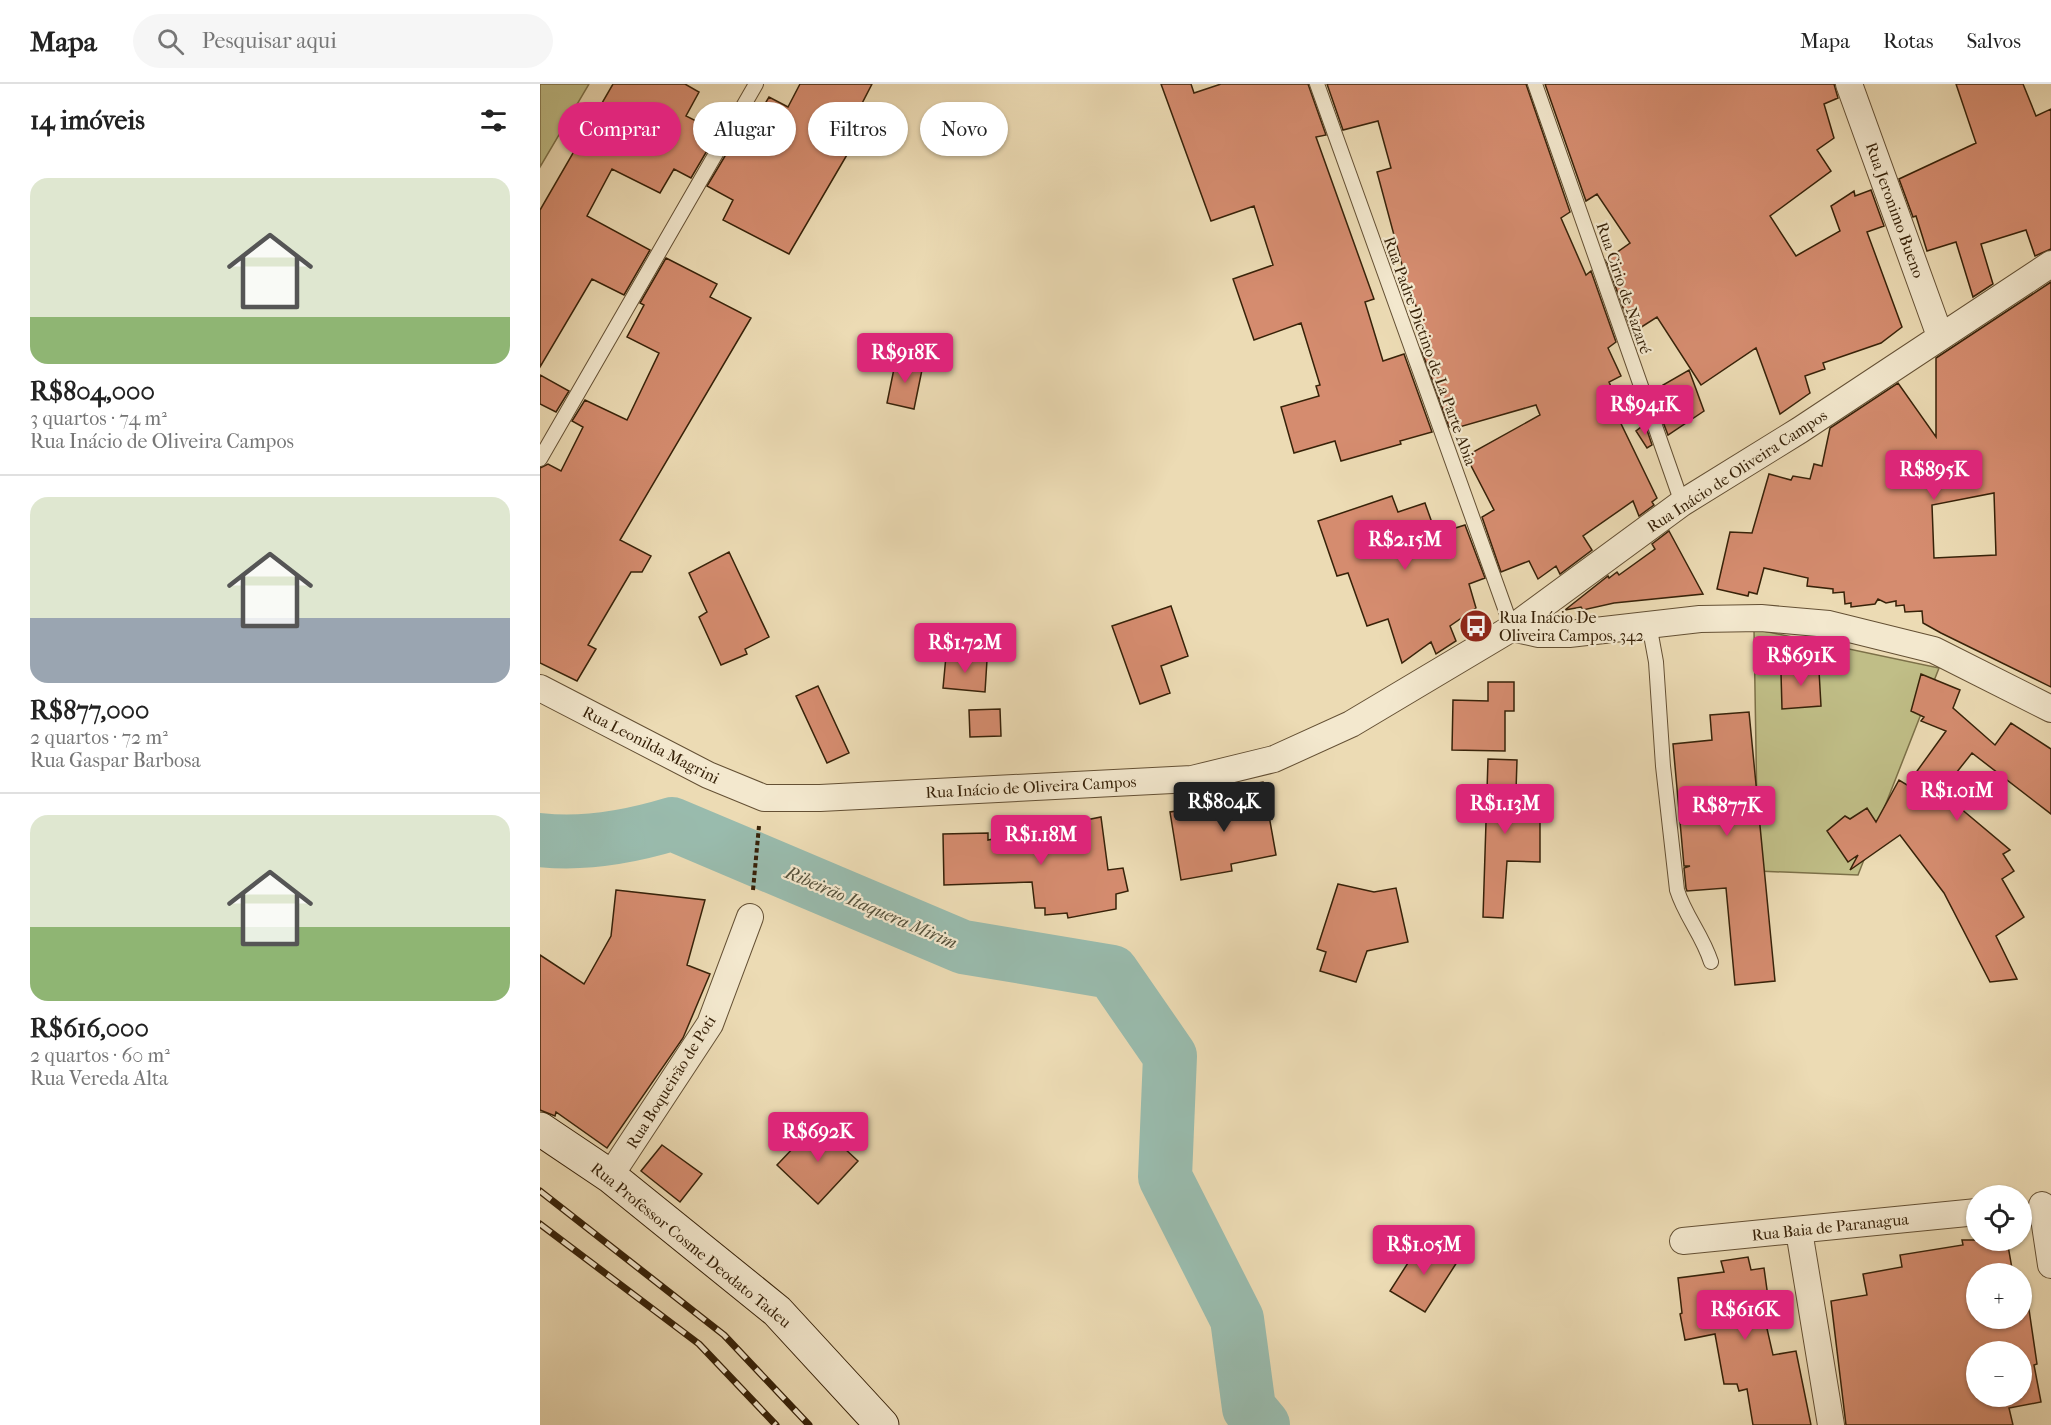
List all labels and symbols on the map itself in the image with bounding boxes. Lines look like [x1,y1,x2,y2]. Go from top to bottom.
street label: Rua Jeronimo Bueno [1862,140,1928,280]
street label: Rua Cirio de Nazaré [1593,220,1655,356]
street label: Rua Padre Dictino de La Parte Abia [1380,234,1481,469]
pin: R$918K [856,333,954,384]
pin: R$941K [1596,385,1694,436]
street label: Rua Inácio de Oliveira Campos [1643,405,1831,536]
pin: R$895K [1885,450,1983,501]
pin: R$2.15M [1350,520,1460,571]
bus stop icon: Rua Inácio De Oliveira Campos, 342 [1458,608,1494,644]
place label: Rua Inácio De Oliveira Campos, 342 [1499,608,1644,645]
pin: R$1.72M [910,623,1020,674]
pin: R$691K [1752,636,1850,687]
street label: Rua Leonilda Magrini [579,702,723,788]
pin: R$1.01M [1902,771,2012,822]
street label: Rua Inácio de Oliveira Campos [925,772,1137,802]
pin: R$804K [1175,782,1273,833]
pin: R$1.13M [1450,784,1560,835]
pin: R$877K [1678,786,1776,837]
pin: R$1.18M [986,815,1096,866]
water label: Ribeirão Itaquera Mirim [781,862,960,954]
street label: Rua Boqueirão de Poti [622,1012,720,1152]
pin: R$692K [769,1112,867,1163]
street label: Rua Professor Cosme Deodato Tadeu [587,1158,795,1332]
street label: Rua Baia de Paranagua [1751,1209,1910,1245]
pin: R$1.05M [1369,1225,1479,1276]
pin: R$616K [1696,1290,1794,1341]

